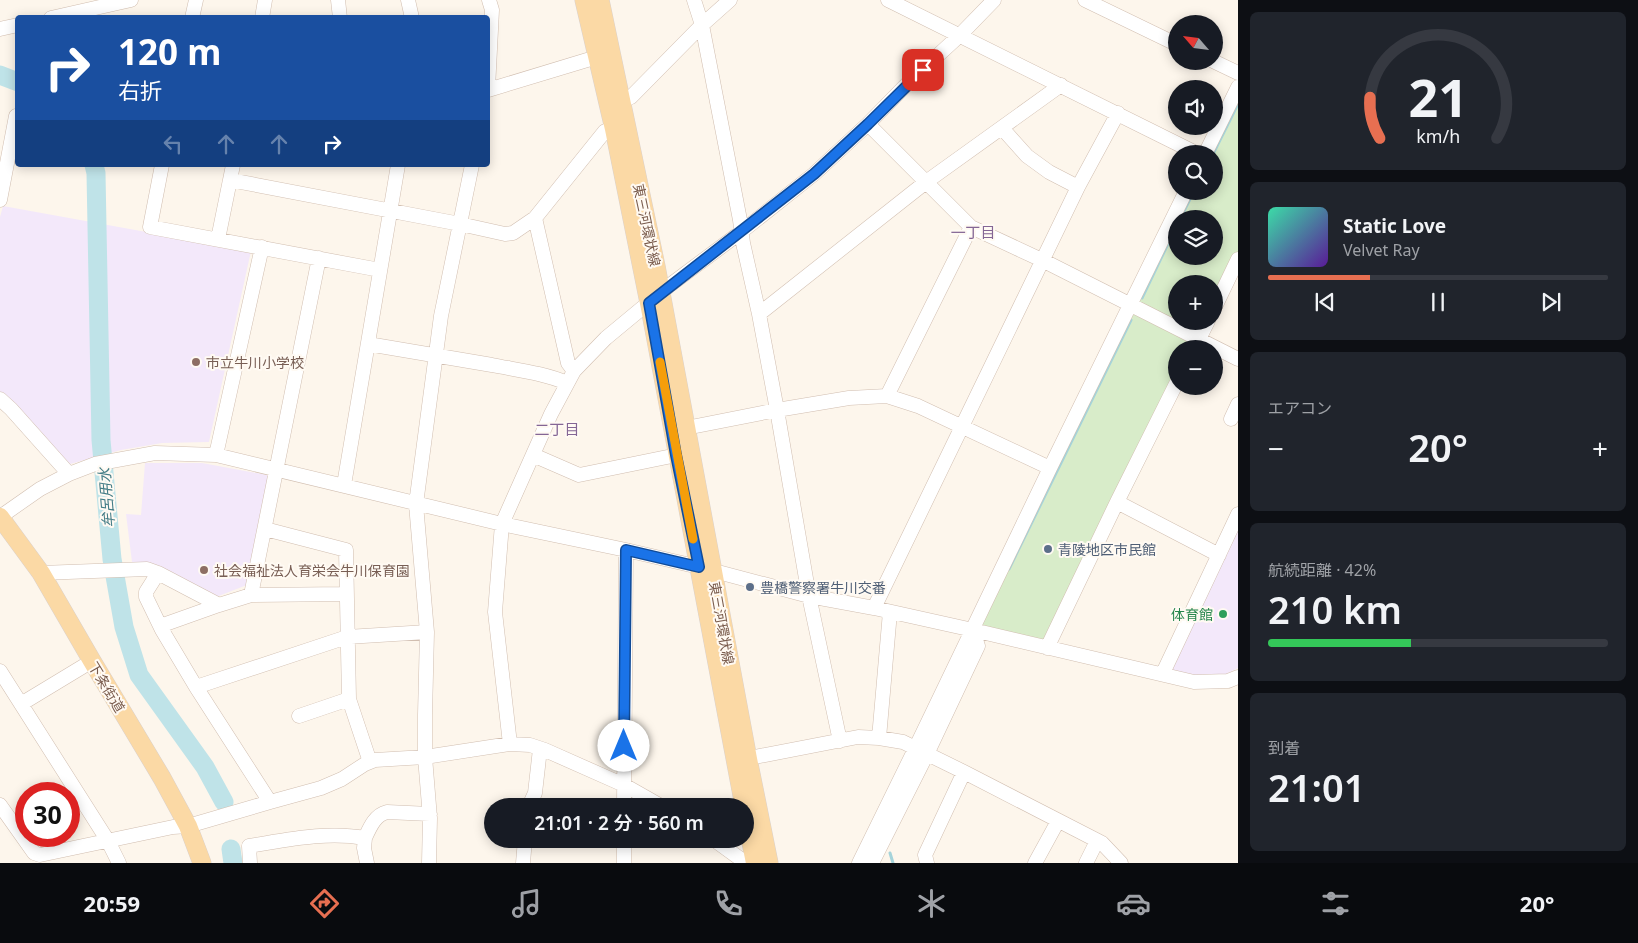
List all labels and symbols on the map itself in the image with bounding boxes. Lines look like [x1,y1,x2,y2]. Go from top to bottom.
north arrow [1168,15,1222,70]
pin [902,49,944,91]
street label: 東三河環状線 [629,182,665,268]
district label: 一丁目 [950,222,996,242]
place label: 市立牛川小学校 [206,353,304,372]
marker: 市立牛川小学校 [190,356,202,368]
district label: 二丁目 [534,419,580,439]
water label: 牟呂用水 [93,465,119,529]
place label: 青陵地区市民館 [1058,540,1156,559]
marker: 青陵地区市民館 [1042,543,1054,555]
place label: 社会福祉法人育栄会牛川保育園 [214,561,410,580]
marker: 社会福祉法人育栄会牛川保育園 [198,564,210,576]
place label: 豊橋警察署牛川交番 [760,578,886,597]
street label: 東三河環状線 [705,580,739,666]
marker: 豊橋警察署牛川交番 [744,581,756,593]
place label: 体育館 [1171,605,1213,624]
marker: 体育館 [1217,608,1229,620]
street label: 下条街道 [84,658,130,716]
position arrow [597,719,649,771]
speed limit sign: 30 [15,782,80,847]

